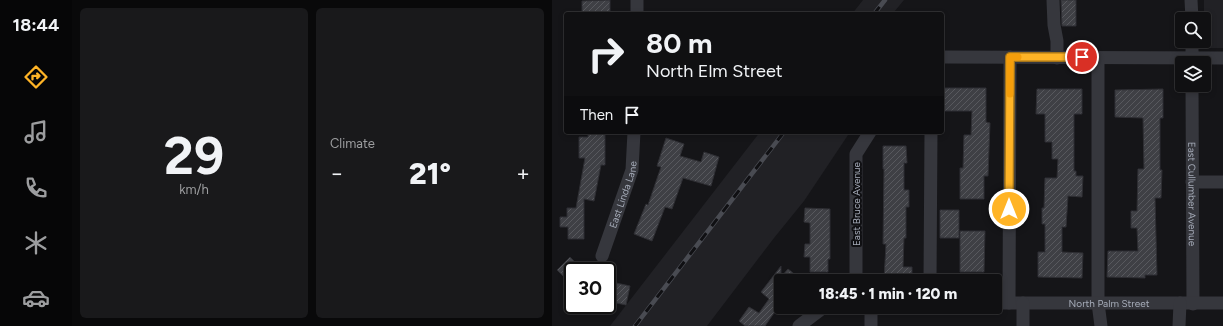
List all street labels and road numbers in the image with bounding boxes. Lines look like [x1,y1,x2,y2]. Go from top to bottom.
street label: East Cullumber Avenue [1186,142,1199,247]
street label: East Linda Lane [606,160,639,230]
street label: East Bruce Avenue [850,161,863,246]
street label: North Palm Street [1069,297,1150,310]

